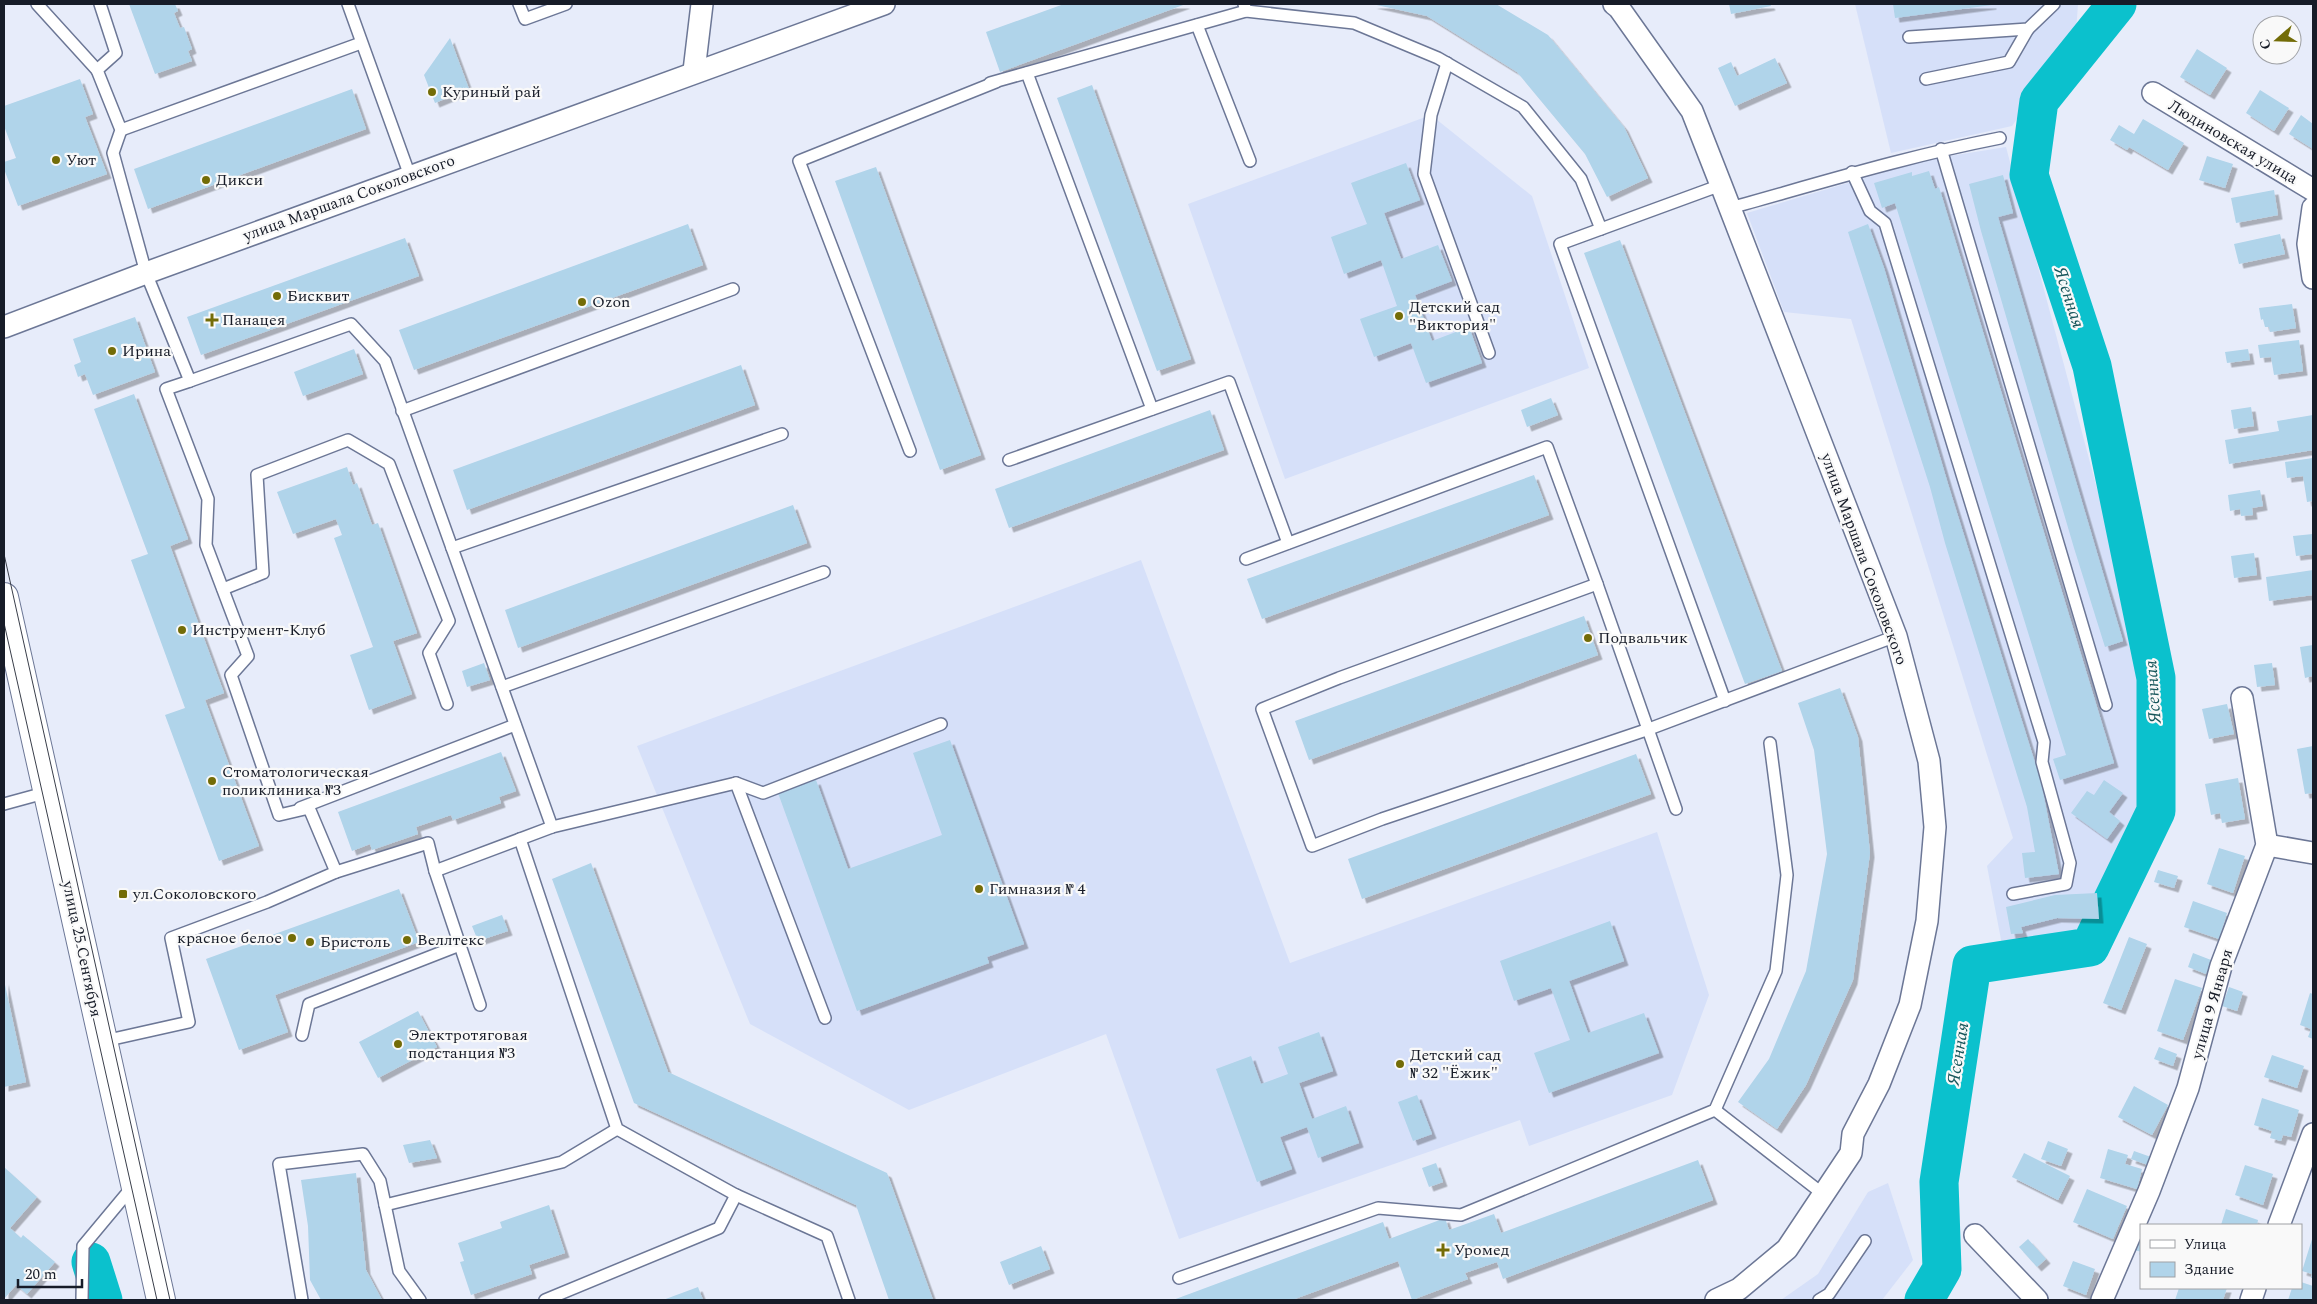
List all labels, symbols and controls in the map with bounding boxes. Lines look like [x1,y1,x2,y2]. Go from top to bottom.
north arrow [2252,15,2302,65]
text: С [2254,36,2277,53]
place label: Куриный рай [442,80,541,104]
marker: Куриный рай [426,86,438,98]
street label: Людиновская улица [2164,94,2303,190]
place label: Уют [66,148,96,172]
street label: улица Маршала Соколовского [239,148,458,248]
marker: Уют [50,154,62,166]
place label: Дикси [216,168,263,192]
marker: Дикси [200,174,212,186]
water label: Ясенная [2046,262,2092,332]
place label: Бисквит [287,284,350,308]
marker: Бисквит [271,290,283,302]
place label: Ozon [592,290,630,314]
place label: Детский сад "Виктория" [1409,295,1500,337]
marker: Ozon [576,296,588,308]
place label: Панацея [222,308,285,332]
marker: Детский сад "Виктория" [1393,310,1405,322]
marker: Панацея [206,314,218,326]
place label: Ирина [122,339,171,363]
marker: Ирина [106,345,118,357]
street label: улица Маршала Соколовского [1814,449,1914,668]
place label: Инструмент-Клуб [192,618,326,642]
marker: Инструмент-Клуб [176,624,188,636]
place label: Подвальчик [1598,626,1688,650]
marker: Подвальчик [1582,632,1594,644]
water label: Ясенная [2137,659,2169,726]
place label: Стоматологическая поликлиника №3 [222,760,369,802]
marker: Стоматологическая поликлиника №3 [206,775,218,787]
place label: Гимназия № 4 [989,877,1085,901]
street label: улица 25 Сентября [56,878,108,1019]
place label: ул.Соколовского [132,882,256,906]
marker: Гимназия № 4 [973,883,985,895]
marker: ул.Соколовского [117,888,129,900]
place label: красное белое [177,926,282,950]
place label: Веллтекс [417,928,485,952]
place label: Бристоль [320,930,390,954]
marker: красное белое [286,932,298,944]
marker: Веллтекс [401,934,413,946]
marker: Бристоль [304,936,316,948]
street label: улица 9 Января [2185,946,2239,1063]
water label: Ясенная [1940,1020,1976,1088]
place label: Электротяговая подстанция №3 [408,1023,528,1065]
marker: Электротяговая подстанция №3 [392,1038,404,1050]
place label: Детский сад № 32 "Ёжик" [1410,1043,1501,1085]
marker: Детский сад № 32 "Ёжик" [1394,1058,1406,1070]
legend [2140,1224,2302,1289]
text: Улица [2184,1233,2227,1256]
place label: Уромед [1454,1238,1509,1262]
marker: Уромед [1436,1243,1450,1257]
scale bar [18,1256,81,1288]
text: Здание [2184,1258,2234,1281]
text: 20 m [25,1263,57,1286]

